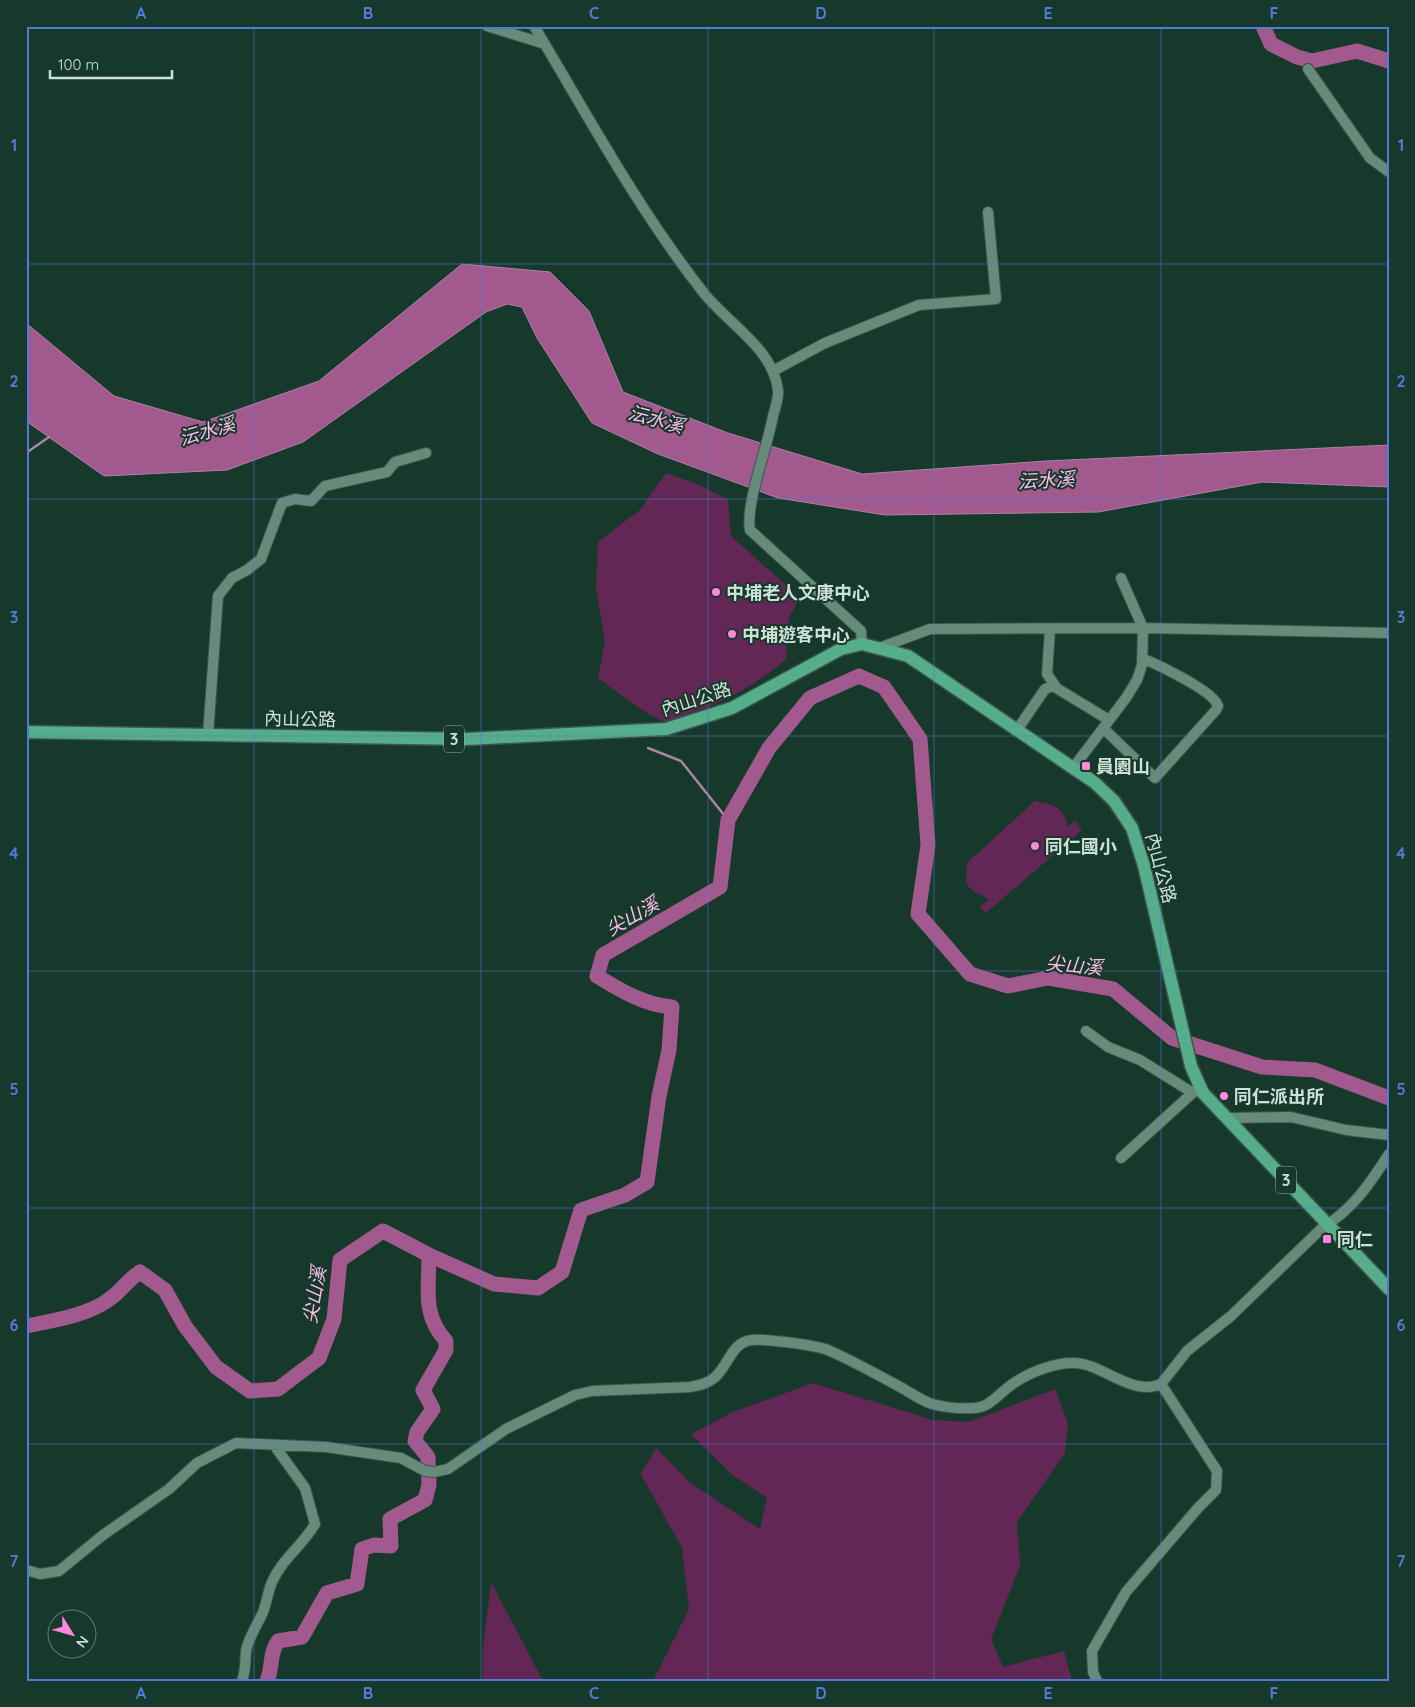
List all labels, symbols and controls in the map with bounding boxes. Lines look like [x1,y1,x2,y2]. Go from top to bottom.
text: A [136,3,147,23]
text: B [363,3,373,23]
text: C [589,3,599,23]
text: D [815,3,827,23]
text: E [1043,3,1053,23]
text: F [1270,3,1279,23]
scale bar [50,48,172,80]
text: 100 m [58,55,99,74]
text: 1 [11,135,17,155]
text: 1 [1398,135,1404,155]
text: 2 [9,371,19,391]
text: 2 [1396,371,1406,391]
water label: 沄水溪 [625,400,690,439]
water label: 沄水溪 [176,411,241,450]
water label: 沄水溪 [1017,466,1078,493]
place label: 中埔老人文康中心 [726,581,870,604]
marker: 中埔老人文康中心 [710,586,722,598]
text: 3 [10,607,18,627]
text: 3 [1397,607,1405,627]
place label: 中埔遊客中心 [742,623,850,646]
marker: 中埔遊客中心 [726,628,738,640]
street label: 內山公路 [658,677,734,721]
street label: 內山公路 [264,707,336,731]
road number: 3 [444,726,464,752]
place label: 員園山 [1096,755,1150,778]
marker: 員園山 [1080,760,1092,772]
street label: 內山公路 [1141,830,1181,906]
place label: 同仁國小 [1045,835,1117,858]
marker: 同仁國小 [1029,840,1041,852]
text: 4 [9,843,19,863]
text: 4 [1396,843,1406,863]
water label: 尖山溪 [601,890,665,941]
water label: 尖山溪 [1045,951,1106,980]
text: 5 [9,1079,19,1099]
text: 5 [1396,1079,1406,1099]
place label: 同仁派出所 [1234,1085,1324,1108]
marker: 同仁派出所 [1218,1090,1230,1102]
road number: 3 [1276,1166,1296,1194]
place label: 同仁 [1337,1228,1373,1251]
marker: 同仁 [1321,1233,1333,1245]
water label: 尖山溪 [297,1262,331,1325]
text: 6 [10,1315,19,1335]
text: 6 [1397,1315,1406,1335]
text: 7 [10,1551,19,1571]
text: 7 [1397,1551,1406,1571]
north arrow [48,1610,98,1660]
text: N [72,1632,93,1651]
text: A [136,1683,147,1703]
text: B [363,1683,373,1703]
text: C [589,1683,599,1703]
text: D [815,1683,827,1703]
text: E [1043,1683,1053,1703]
text: F [1270,1683,1279,1703]

